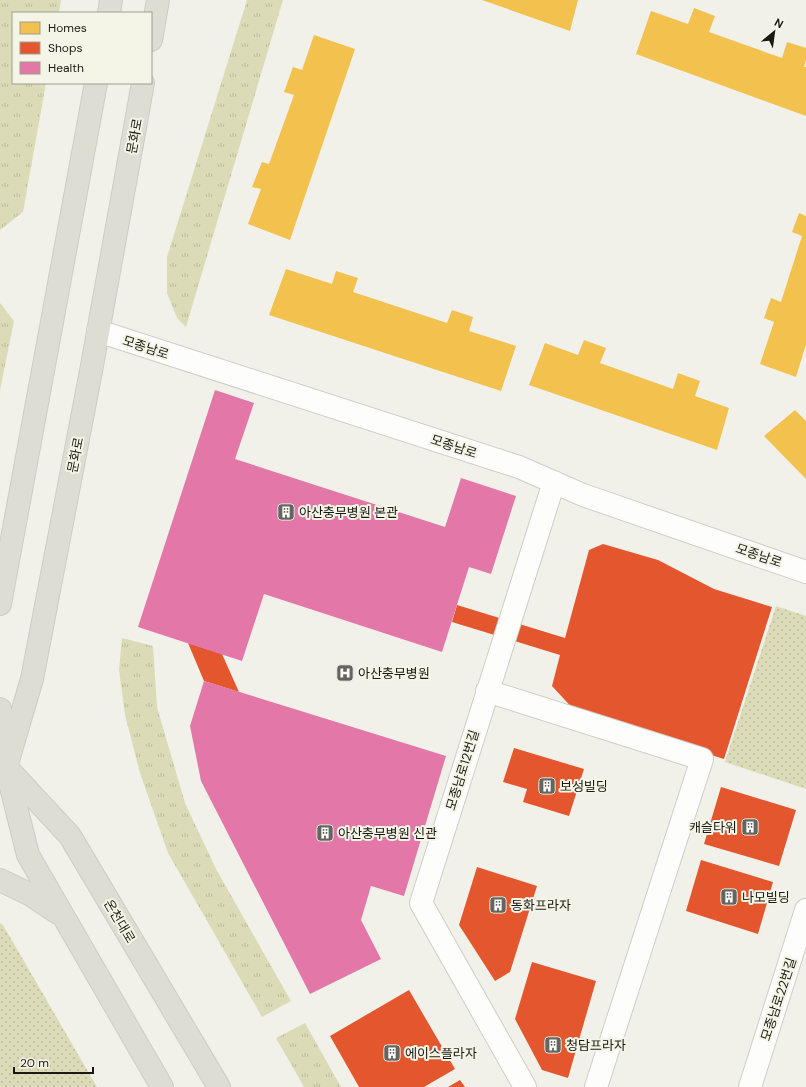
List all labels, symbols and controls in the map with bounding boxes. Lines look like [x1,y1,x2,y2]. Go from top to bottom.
legend [12,12,152,84]
north arrow [754,12,794,52]
text: N [772,15,786,31]
text: Homes [48,20,87,36]
text: Shops [48,40,83,56]
text: Health [48,60,84,76]
street label: 문화로 [123,117,146,155]
street label: 모종남로 [120,332,171,363]
street label: 모종남로 [428,431,479,462]
street label: 문화로 [64,436,87,474]
building icon: 아산충무병원 본관 [276,502,296,522]
place label: 아산충무병원 본관 [299,504,398,521]
street label: 모종남로 [733,540,784,571]
hospital icon: 아산충무병원 [335,663,355,683]
place label: 아산충무병원 [358,665,430,682]
street label: 모종남로12번길 [442,728,483,812]
building icon: 보성빌딩 [537,776,557,796]
place label: 보성빌딩 [560,778,608,795]
building icon: 캐슬타워 [740,817,760,837]
place label: 캐슬타워 [689,819,737,836]
building icon: 아산충무병원 신관 [315,823,335,843]
place label: 아산충무병원 신관 [338,825,437,842]
building icon: 나모빌딩 [719,887,739,907]
place label: 나모빌딩 [742,889,790,906]
building icon: 동화프라자 [488,895,508,915]
street label: 온천대로 [100,896,139,946]
place label: 동화프라자 [511,897,571,914]
street label: 모종남로22번길 [757,955,800,1043]
building icon: 청담프라자 [543,1035,563,1055]
place label: 청담프라자 [566,1037,626,1054]
building icon: 에이스플라자 [382,1043,402,1063]
place label: 에이스플라자 [405,1045,477,1062]
scale bar [14,1049,93,1075]
text: 20 m [20,1055,49,1071]

